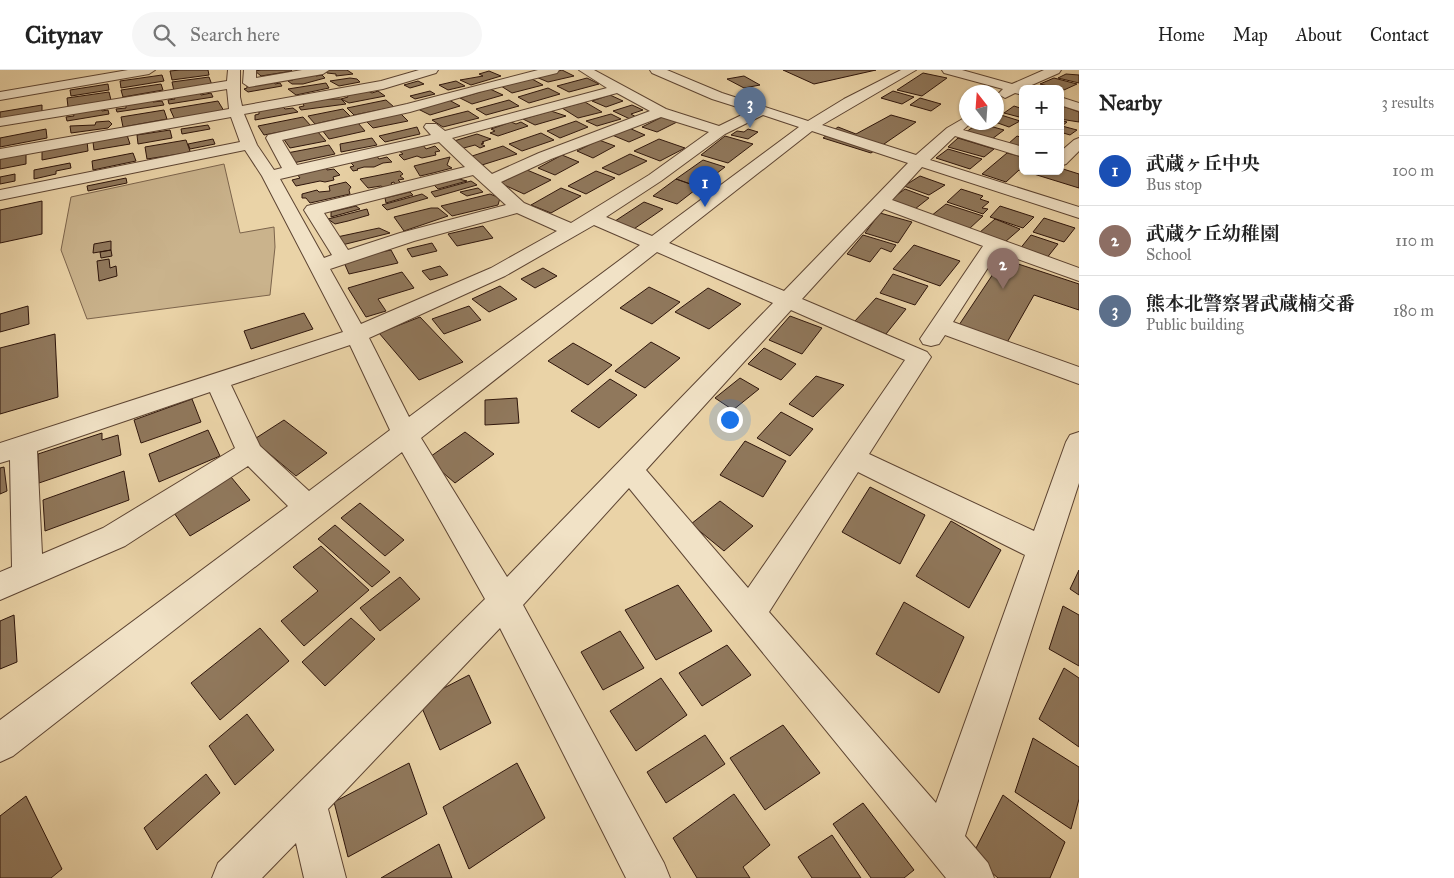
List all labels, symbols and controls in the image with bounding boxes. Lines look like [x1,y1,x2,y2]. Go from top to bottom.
search box [132,12,482,57]
text: Citynav [25,20,102,50]
icon: search [150,21,178,49]
text: Search here [190,23,280,46]
text: Home [1158,24,1205,46]
text: Map [1233,24,1268,46]
text: About [1296,24,1342,46]
text: Contact [1370,24,1429,46]
north arrow [959,85,1004,130]
map controls [1019,85,1064,175]
button: + [1019,85,1064,130]
pin: 3 [734,87,766,128]
text: Nearby [1099,90,1162,116]
text: 3 results [1381,93,1434,112]
button: − [1019,130,1064,175]
text: 武蔵ヶ丘中央 [1146,152,1260,175]
text: 1 [1112,161,1118,180]
text: 100 m [1392,161,1434,180]
pin: 1 [689,166,721,207]
text: Bus stop [1146,175,1202,194]
text: 武蔵ケ丘幼稚園 [1146,222,1279,245]
text: 2 [1111,231,1119,250]
text: 110 m [1395,231,1434,250]
text: School [1146,245,1191,264]
pin: 2 [987,248,1019,289]
text: 熊本北警察署武蔵楠交番 [1146,292,1355,315]
text: 3 [1112,301,1118,320]
text: 180 m [1393,301,1434,320]
text: Public building [1146,315,1244,334]
your location [717,407,743,433]

